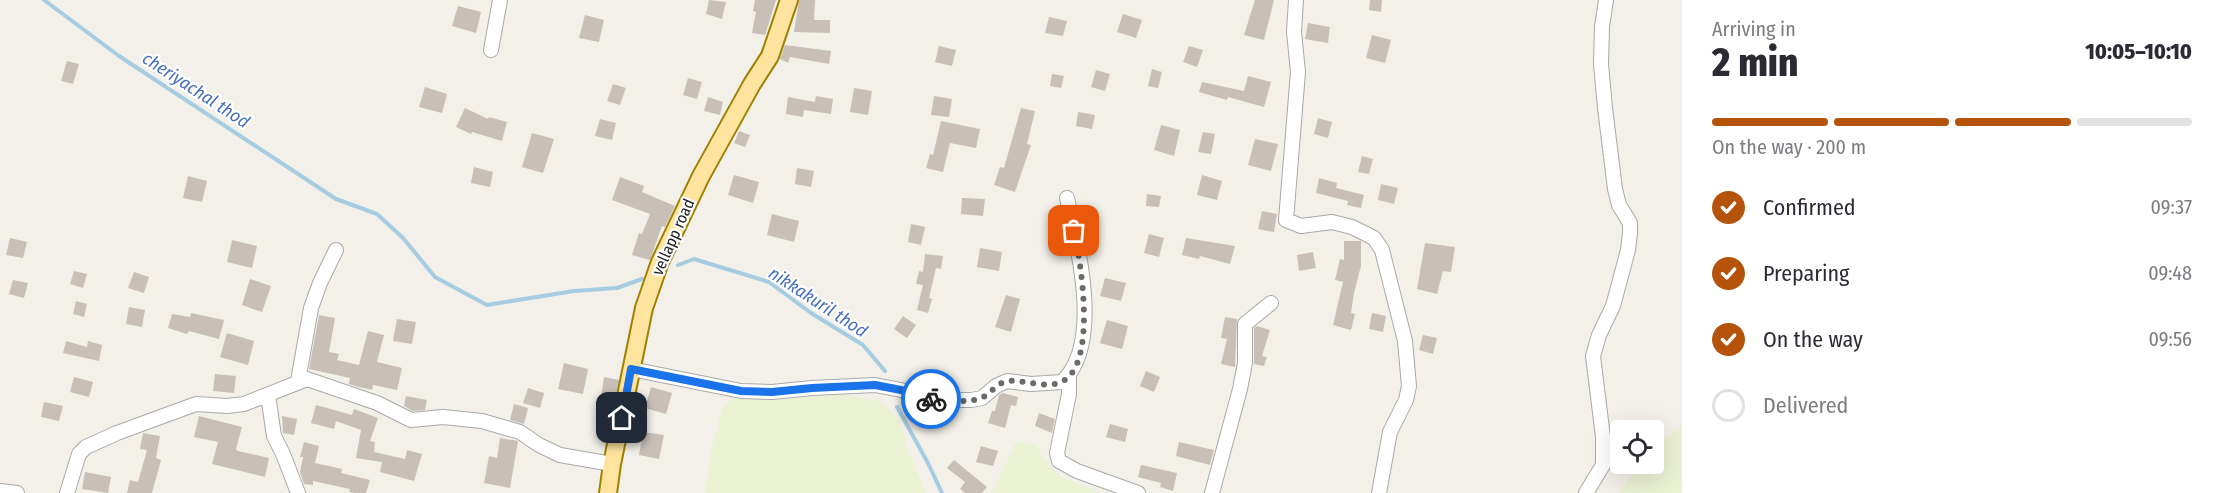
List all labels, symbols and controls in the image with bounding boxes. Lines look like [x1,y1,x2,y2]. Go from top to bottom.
text: Arriving in [1712,17,1796,41]
text: 10:05–10:10 [2085,38,2192,65]
text: 2 min [1712,40,1798,86]
water label: cheriyachal thod [138,47,254,133]
text: On the way · 200 m [1712,135,1866,159]
icon: check [1712,191,1745,224]
text: Confirmed [1763,194,1856,221]
text: 09:37 [2151,195,2192,219]
street label: vellapp road [648,196,698,278]
pin [1048,205,1099,256]
icon: bag [1057,214,1090,247]
icon: check [1712,257,1745,290]
text: Preparing [1763,260,1849,287]
text: 09:48 [2148,261,2192,285]
water label: nikkakuril thod [765,262,872,342]
icon: check [1712,323,1745,356]
text: On the way [1763,326,1863,353]
text: 09:56 [2149,327,2192,351]
courier [901,369,961,429]
icon: bike [915,383,948,416]
pin [596,392,647,443]
text: Delivered [1763,392,1848,419]
icon: home [605,401,638,434]
map controls [1610,420,1664,474]
button: locate [1610,420,1664,474]

